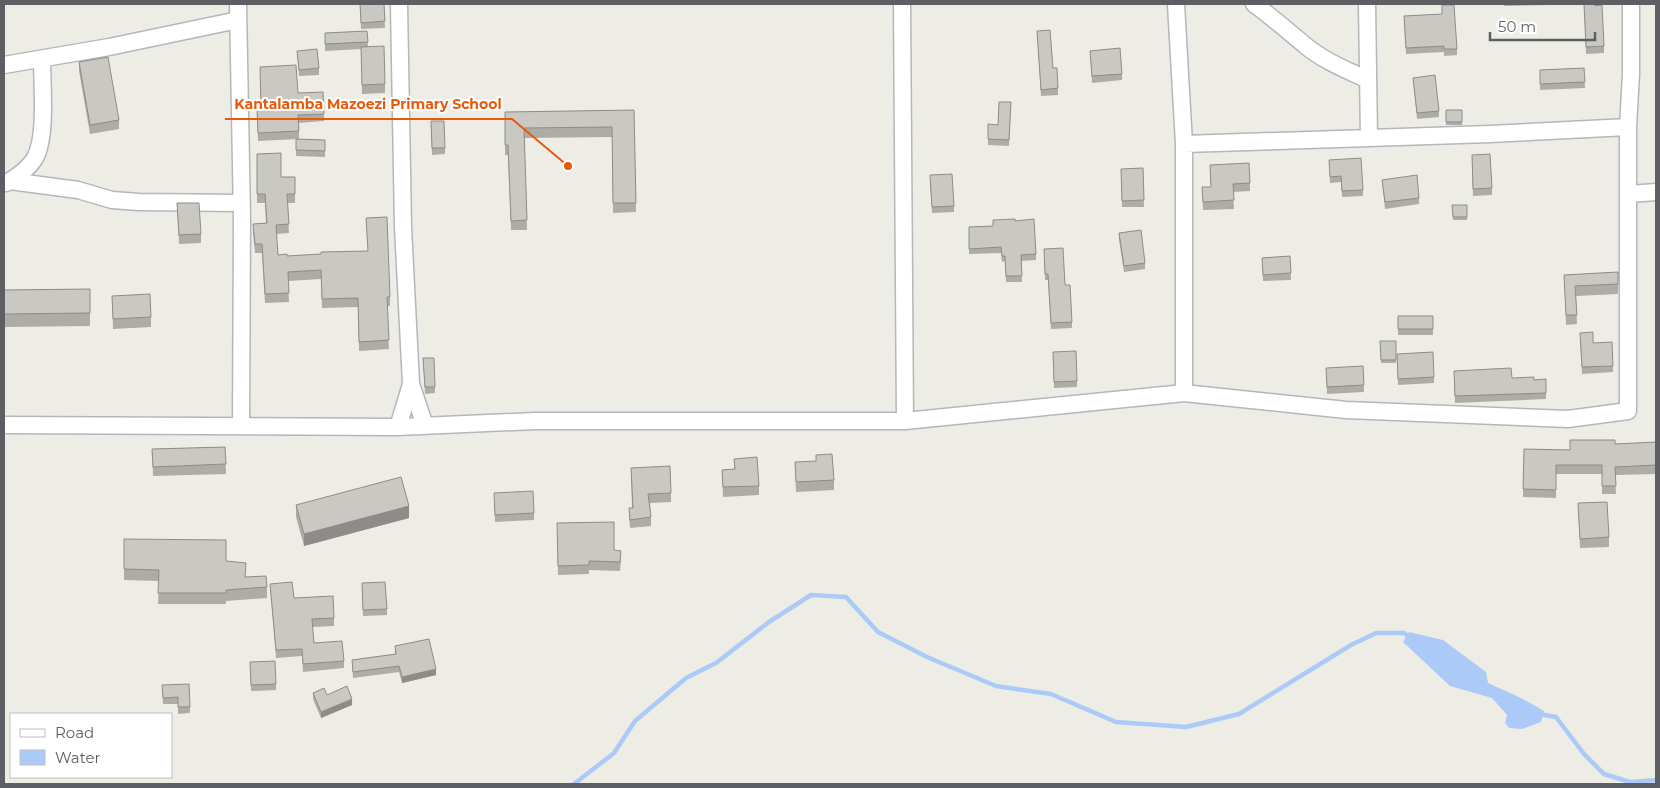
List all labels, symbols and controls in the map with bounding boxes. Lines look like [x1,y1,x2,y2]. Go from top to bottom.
scale bar [1490,10,1595,42]
text: 50 m [1498,17,1536,36]
callout: Kantalamba Mazoezi Primary School [225,90,512,119]
text: Kantalamba Mazoezi Primary School [234,95,502,113]
legend [10,713,172,778]
text: Road [55,723,94,742]
text: Water [55,748,101,767]

